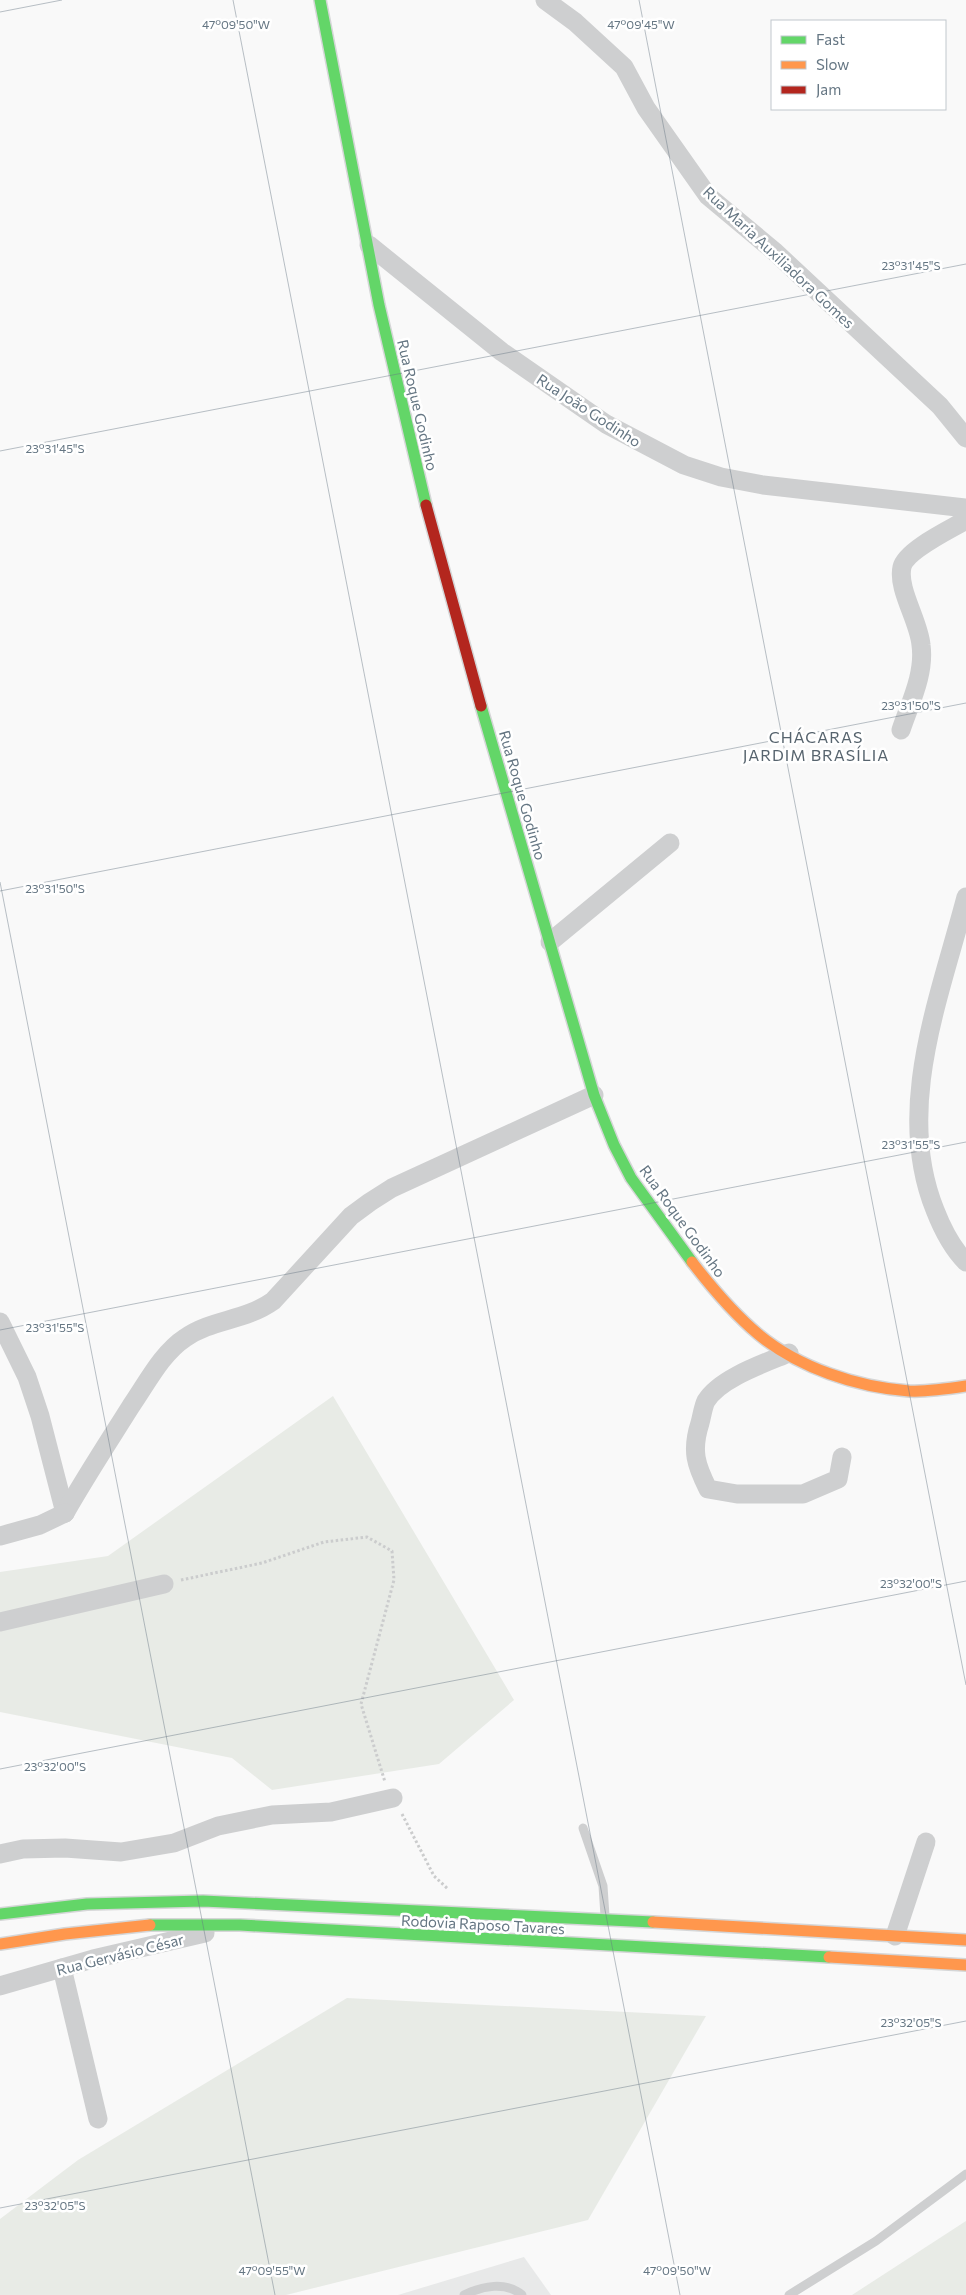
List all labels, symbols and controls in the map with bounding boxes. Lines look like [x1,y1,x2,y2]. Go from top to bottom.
text: 47°09'50"W [202,17,270,31]
text: 47°09'45"W [607,17,675,31]
legend [771,20,946,110]
text: Fast [816,30,845,48]
text: Slow [816,55,849,73]
text: Jam [816,80,841,98]
street label: Rua Maria Auxiliadora Gomes [700,182,858,332]
text: 23°31'45"S [881,258,941,272]
street label: Rua Roque Godinho [394,338,442,472]
street label: Rua João Godinho [534,370,645,450]
text: 23°31'45"S [25,441,85,455]
text: 23°31'50"S [881,698,941,712]
district label: CHÁCARAS JARDIM BRASÍLIA [743,727,889,764]
street label: Rua Roque Godinho [496,728,550,862]
text: 23°31'50"S [25,881,85,895]
text: 23°31'55"S [882,1137,940,1151]
street label: Rua Roque Godinho [636,1161,730,1281]
text: 23°31'55"S [26,1320,84,1334]
text: 23°32'00"S [880,1576,942,1590]
text: 23°32'00"S [24,1759,86,1773]
street label: Rodovia Raposo Tavares [401,1911,566,1937]
street label: Rua Gervásio César [54,1929,186,1979]
text: 23°32'05"S [880,2015,942,2029]
text: 23°32'05"S [24,2198,86,2212]
text: 47°09'55"W [238,2263,306,2277]
text: 47°09'50"W [643,2263,711,2277]

